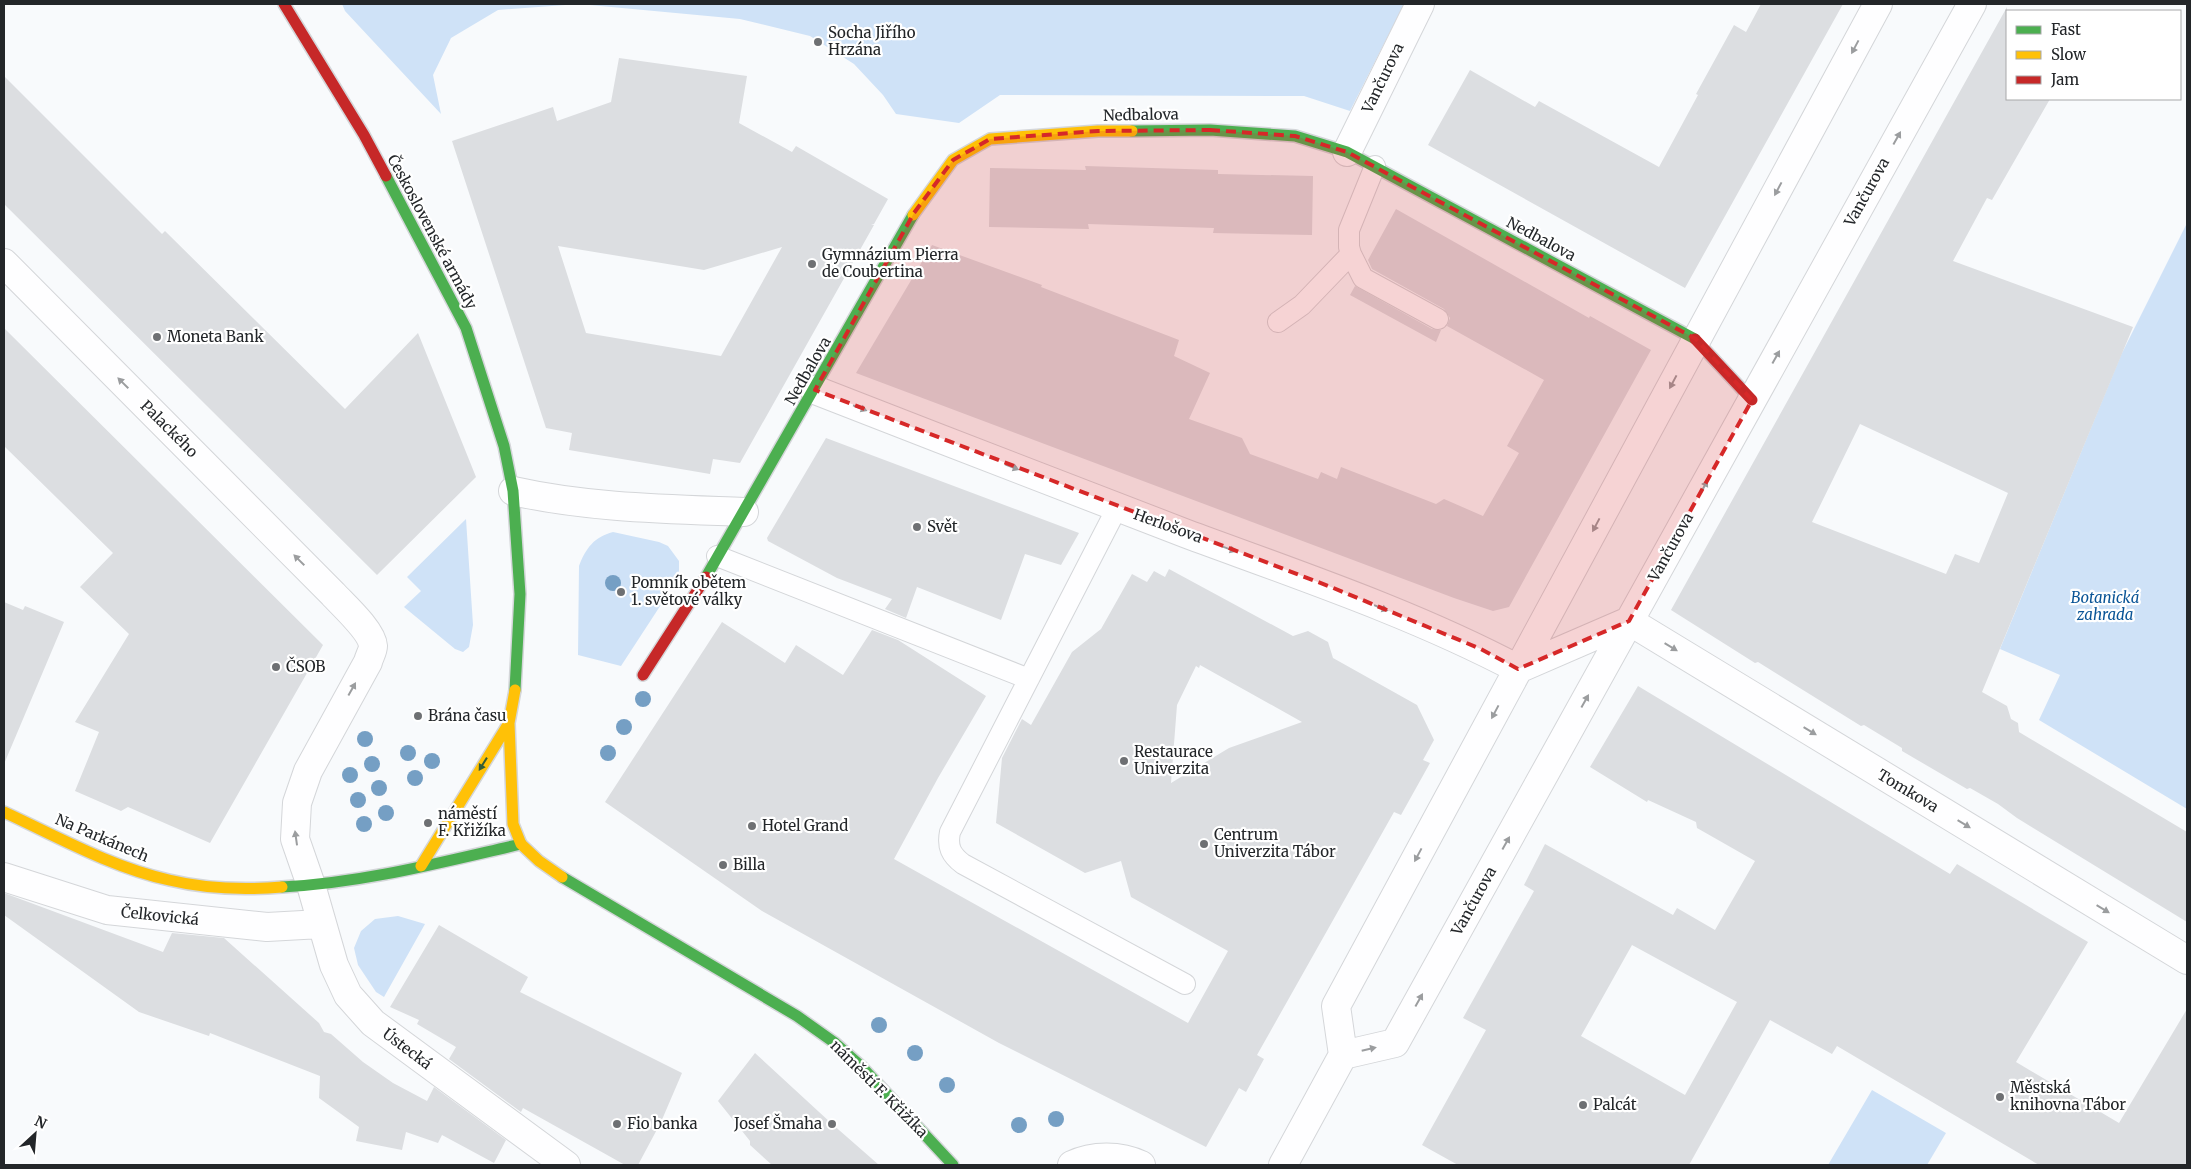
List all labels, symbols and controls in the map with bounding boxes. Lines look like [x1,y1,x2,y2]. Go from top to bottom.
legend [2006,10,2181,100]
text: Fast [2051,20,2081,39]
place label: Socha Jiřího Hrzána [828,23,916,59]
marker: Socha Jiřího Hrzána [812,36,824,48]
one-way arrow [1851,39,1859,54]
street label: Vančurova [1357,40,1408,117]
text: Slow [2051,45,2086,64]
text: Jam [2050,70,2079,89]
street label: Nedbalova [1103,104,1179,125]
one-way arrow [1893,132,1902,145]
street label: Československé armády [384,151,482,313]
street label: Vančurova [1839,154,1893,230]
one-way arrow [1773,183,1782,196]
street label: Nedbalova [1503,212,1579,265]
place label: Gymnázium Pierra de Coubertina [822,245,959,281]
marker: Gymnázium Pierra de Coubertina [806,258,818,270]
place label: Moneta Bank [167,327,264,346]
marker: Moneta Bank [151,331,163,343]
street label: Nedbalova [780,333,835,408]
one-way arrow [1772,350,1780,364]
one-way arrow [1669,375,1677,390]
one-way arrow [117,377,129,389]
street label: Palackého [137,396,202,461]
one-way arrow [853,404,868,412]
one-way arrow [1005,463,1019,471]
one-way arrow [1700,480,1708,494]
street label: Herlošova [1131,504,1205,547]
street label: Vančurova [1643,509,1697,585]
place label: Svět [927,517,958,536]
one-way arrow [1592,518,1600,533]
marker: Svět [911,521,923,533]
one-way arrow [1222,545,1237,553]
one-way arrow [293,554,305,566]
place label: Pomník obětem 1. světové války [631,573,746,609]
marker: Pomník obětem 1. světové války [615,586,627,598]
park label: Botanická zahrada [2071,588,2140,624]
one-way arrow [1374,604,1388,612]
one-way arrow [1664,642,1677,651]
place label: ČSOB [286,656,325,676]
marker: ČSOB [270,661,282,673]
one-way arrow [348,683,357,696]
one-way arrow [1581,694,1589,709]
one-way arrow [1491,705,1499,719]
place label: Brána času [428,706,507,725]
marker: Brána času [412,710,424,722]
one-way arrow [1803,726,1816,736]
place label: Restaurace Univerzita [1134,742,1213,778]
marker: Restaurace Univerzita [1118,755,1130,767]
one-way arrow [478,757,488,770]
street label: Tomkova [1874,765,1942,816]
place label: náměstí F. Křižíka [438,804,506,840]
street label: Na Parkánech [53,809,152,866]
place label: Hotel Grand [762,816,848,835]
marker: náměstí F. Křižíka [422,817,434,829]
marker: Hotel Grand [746,820,758,832]
one-way arrow [1957,820,1970,829]
place label: Centrum Univerzita Tábor [1214,825,1336,861]
one-way arrow [292,830,300,846]
one-way arrow [1502,836,1510,851]
marker: Centrum Univerzita Tábor [1198,838,1210,850]
one-way arrow [1413,848,1422,861]
place label: Billa [733,855,765,874]
marker: Billa [717,859,729,871]
street label: Vančurova [1446,863,1500,939]
street label: Čelkovická [120,901,200,929]
one-way arrow [2096,904,2109,913]
one-way arrow [1414,994,1423,1007]
street label: Ústecká [379,1023,436,1073]
street label: náměstí F. Křižíka [827,1036,932,1141]
one-way arrow [1362,1045,1377,1053]
place label: Městská knihovna Tábor [2010,1078,2126,1114]
marker: Městská knihovna Tábor [1994,1091,2006,1103]
place label: Palcát [1593,1095,1637,1114]
marker: Palcát [1577,1099,1589,1111]
north arrow [10,1109,60,1159]
text: N [32,1112,50,1133]
place label: Josef Šmaha [733,1113,822,1133]
place label: Fio banka [627,1114,698,1133]
marker: Fio banka [611,1118,623,1130]
marker: Josef Šmaha [826,1118,838,1130]

